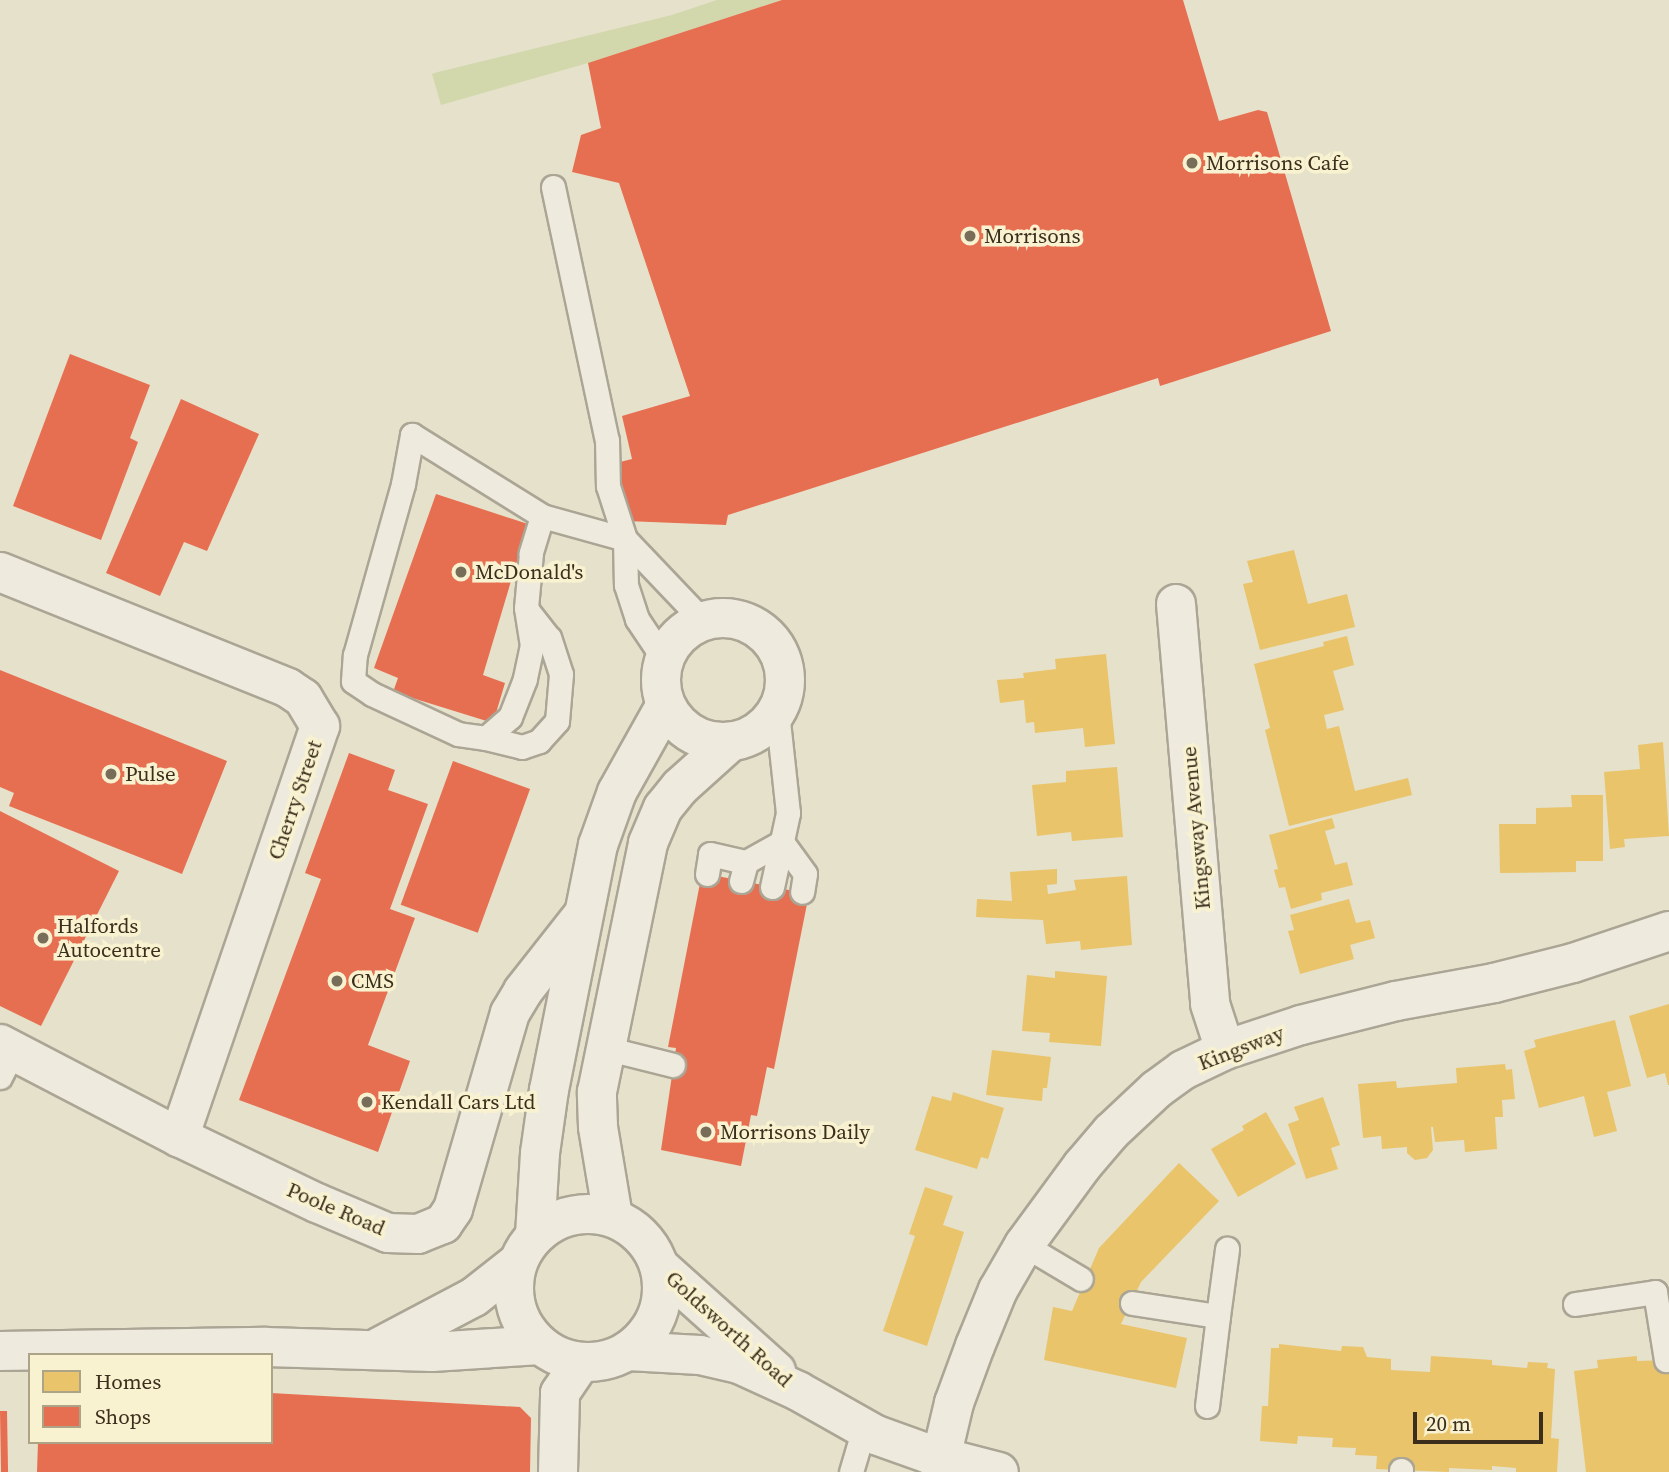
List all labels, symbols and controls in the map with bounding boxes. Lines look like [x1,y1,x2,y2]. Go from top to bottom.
place label: Morrisons Cafe [1206,150,1349,176]
marker: Morrisons Cafe [1184,155,1200,171]
place label: Morrisons [984,223,1081,249]
marker: Morrisons [962,228,978,244]
place label: McDonald's [475,559,583,585]
marker: McDonald's [453,564,469,580]
street label: Cherry Street [263,737,327,863]
street label: Kingsway Avenue [1176,745,1216,911]
place label: Pulse [125,761,176,787]
marker: Pulse [103,766,119,782]
place label: Halfords Autocentre [57,913,161,963]
marker: Halfords Autocentre [35,930,51,946]
place label: CMS [351,968,394,994]
marker: CMS [329,973,345,989]
street label: Kingsway [1195,1020,1287,1076]
place label: Kendall Cars Ltd [381,1089,535,1115]
marker: Kendall Cars Ltd [359,1094,375,1110]
place label: Morrisons Daily [720,1119,870,1145]
marker: Morrisons Daily [698,1124,714,1140]
street label: Poole Road [283,1177,389,1241]
street label: Goldsworth Road [661,1266,797,1392]
legend [28,1353,273,1444]
text: Homes [95,1367,161,1396]
scale bar [1417,1398,1546,1442]
text: Shops [95,1402,151,1431]
text: 20 m [1426,1409,1471,1438]

